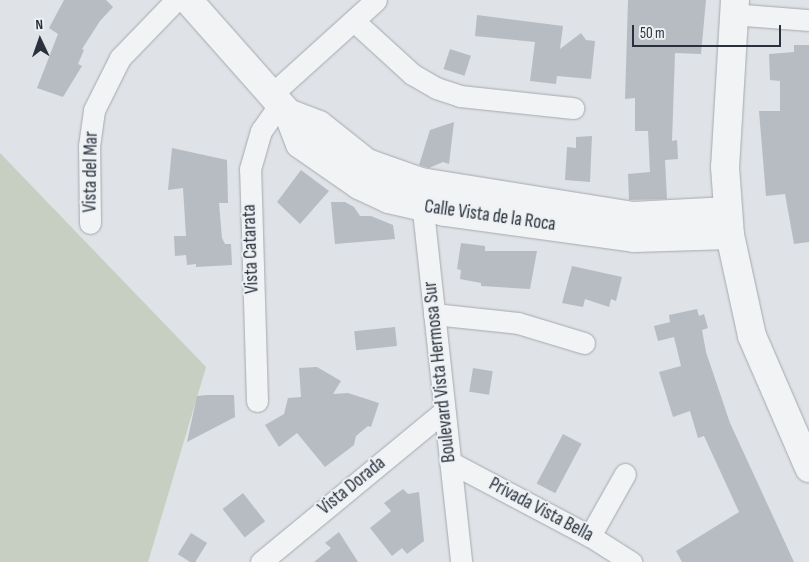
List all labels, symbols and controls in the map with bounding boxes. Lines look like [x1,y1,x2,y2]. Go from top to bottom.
north arrow [15,15,65,65]
scale bar [634,15,783,47]
text: N [35,16,43,33]
text: 50 m [640,24,665,43]
street label: Vista del Mar [79,131,103,213]
street label: Calle Vista de la Roca [423,195,557,237]
street label: Vista Catarata [238,204,264,294]
street label: Boulevard Vista Hermosa Sur [419,280,461,464]
street label: Vista Dorada [314,452,390,520]
street label: Privada Vista Bella [485,473,597,547]

